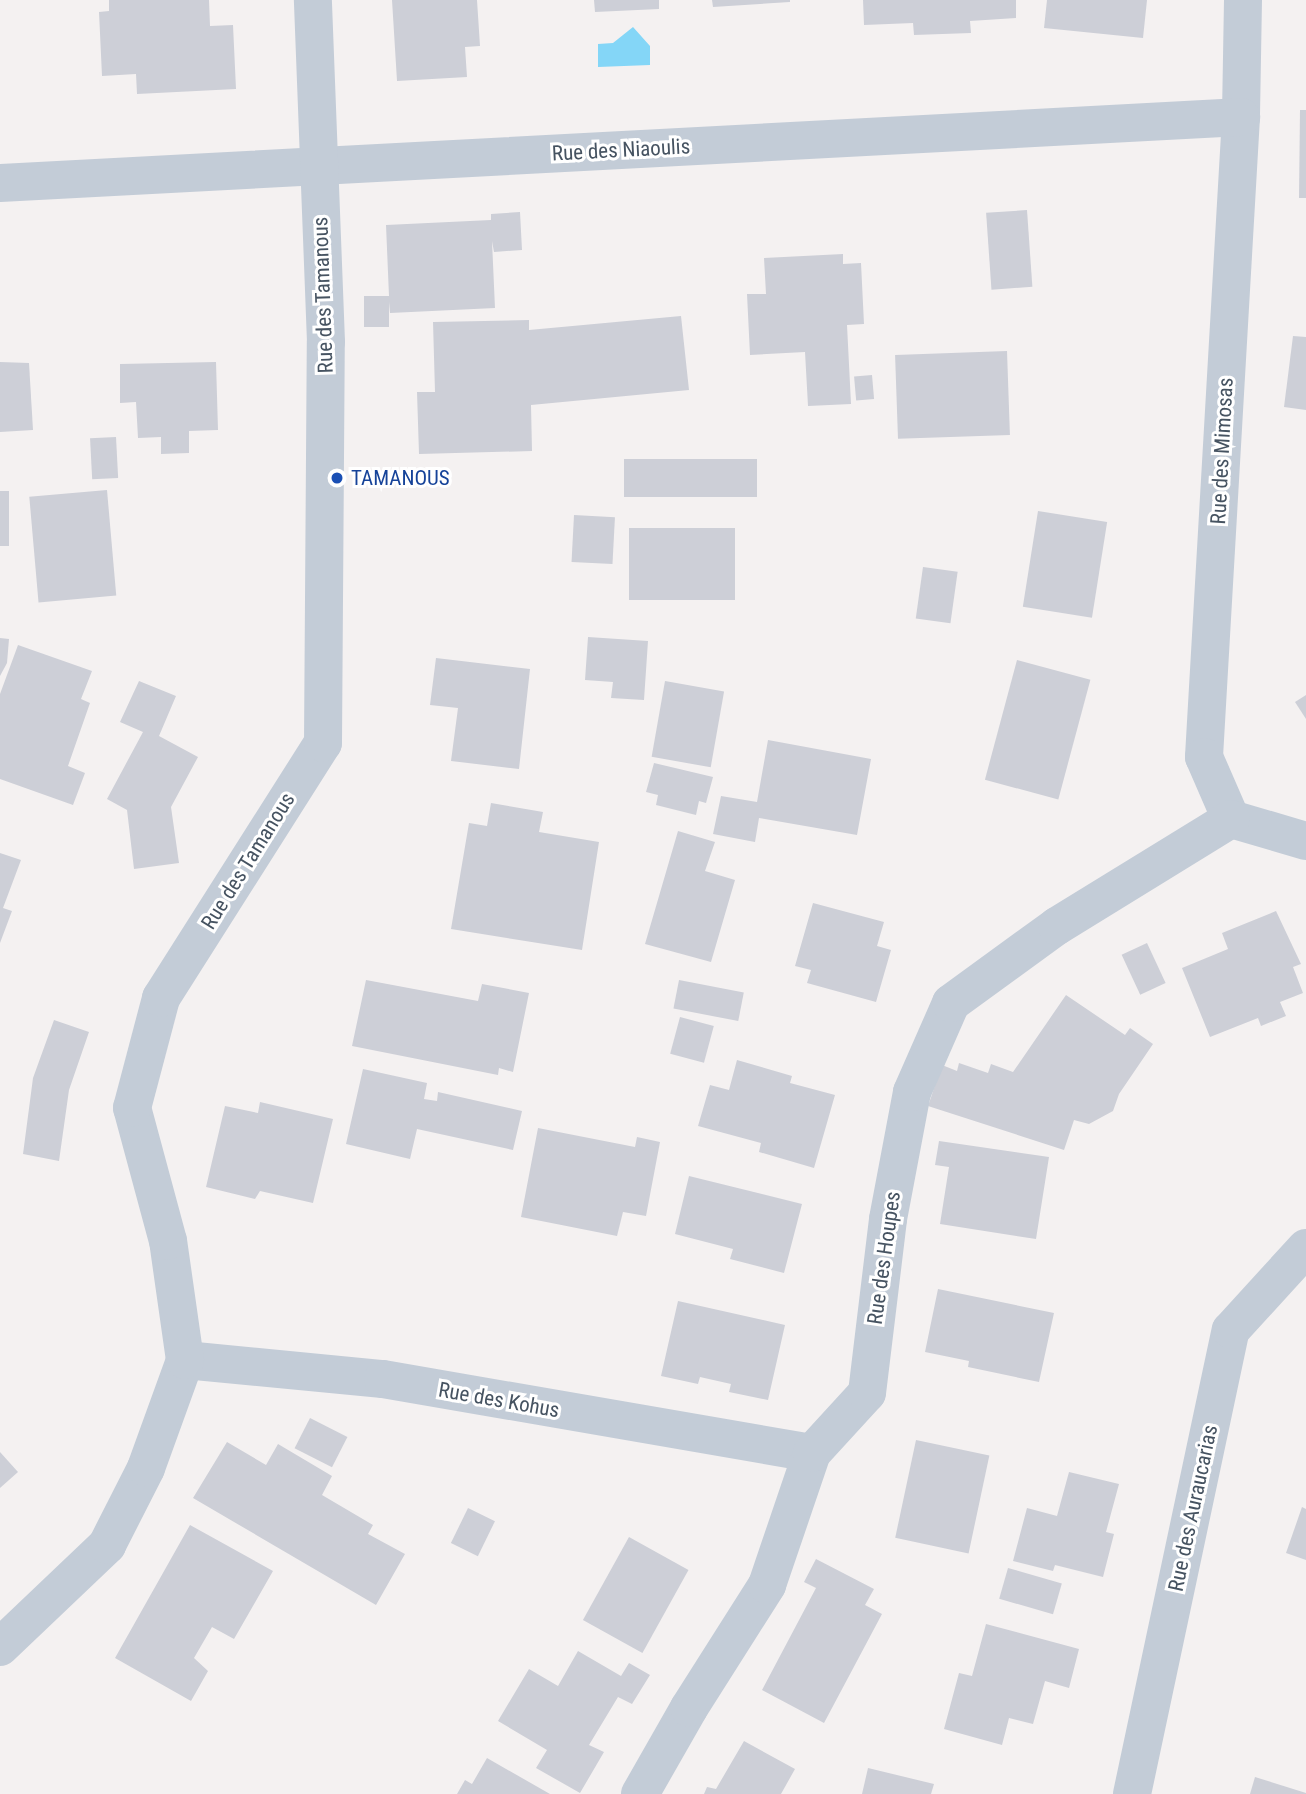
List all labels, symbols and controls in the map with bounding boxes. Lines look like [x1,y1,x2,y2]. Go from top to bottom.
street label: Rue des Niaoulis [551,134,691,166]
street label: Rue des Tamanous [308,216,338,374]
street label: Rue des Mimosas [1206,377,1238,525]
place label: TAMANOUS [351,465,450,491]
marker: TAMANOUS [329,470,345,486]
street label: Rue des Tamanous [196,788,300,934]
street label: Rue des Houpes [862,1190,906,1326]
street label: Rue des Kohus [437,1377,561,1423]
street label: Rue des Auraucarias [1163,1422,1223,1594]

